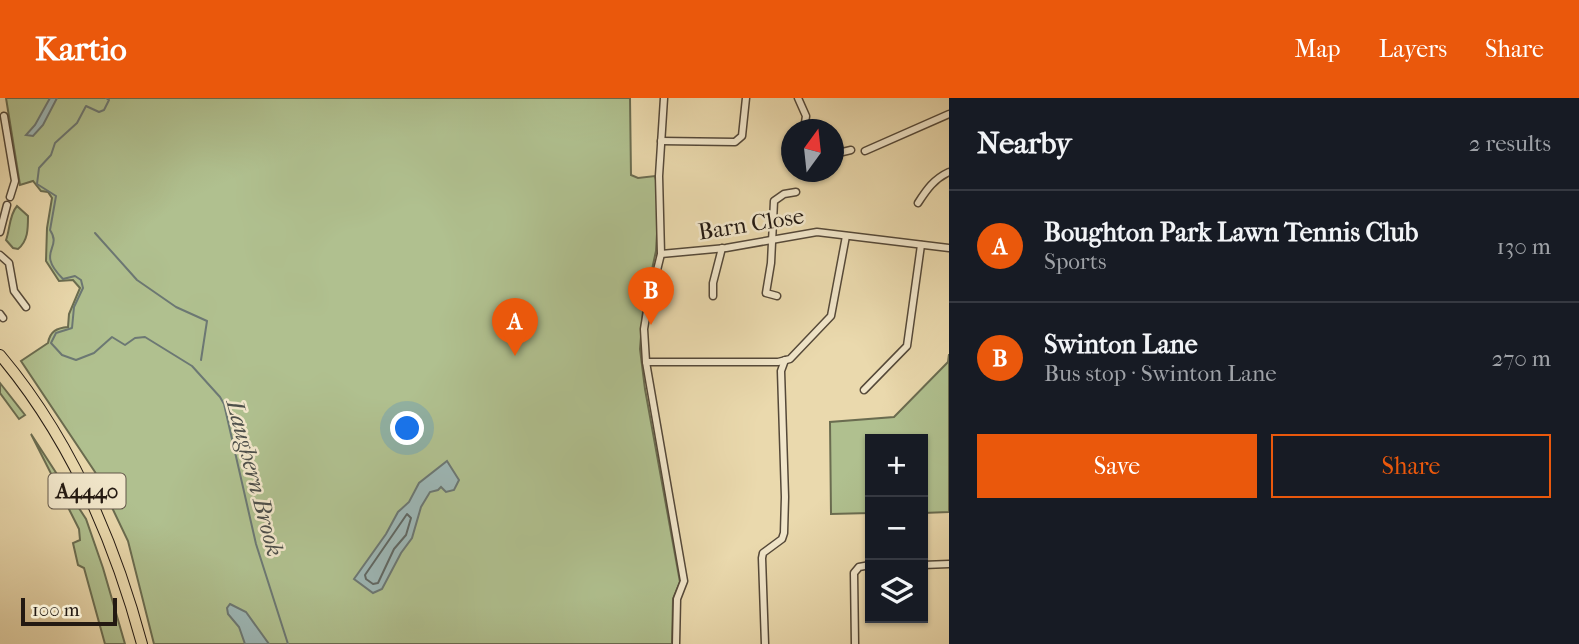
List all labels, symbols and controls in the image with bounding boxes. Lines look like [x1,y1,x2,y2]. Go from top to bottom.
text: Kartio [35,30,127,69]
text: Map [1295,35,1341,63]
text: Layers [1379,35,1447,63]
text: Share [1485,35,1544,63]
north arrow [781,119,844,182]
text: Nearby [977,126,1072,161]
text: 2 results [1469,130,1551,157]
street label: Barn Close [696,202,806,246]
text: Boughton Park Lawn Tennis Club [1044,217,1418,248]
text: A [993,233,1007,260]
text: 130 m [1497,233,1551,260]
text: Sports [1044,248,1106,275]
pin: B [628,267,674,325]
pin: A [492,298,538,356]
text: Swinton Lane [1044,329,1198,360]
text: B [993,345,1007,372]
text: 270 m [1491,345,1551,372]
text: Bus stop · Swinton Lane [1044,360,1277,387]
water label: Laughern Brook [220,395,289,559]
your location [390,411,424,445]
map controls [865,434,928,623]
button: + [865,434,928,497]
button: Save [977,434,1257,498]
button: Share [1271,434,1551,498]
road number: A4440 [48,474,126,508]
button: − [865,497,928,560]
button: layers [865,560,928,623]
scale bar [21,595,117,627]
text: 100 m [32,599,80,621]

